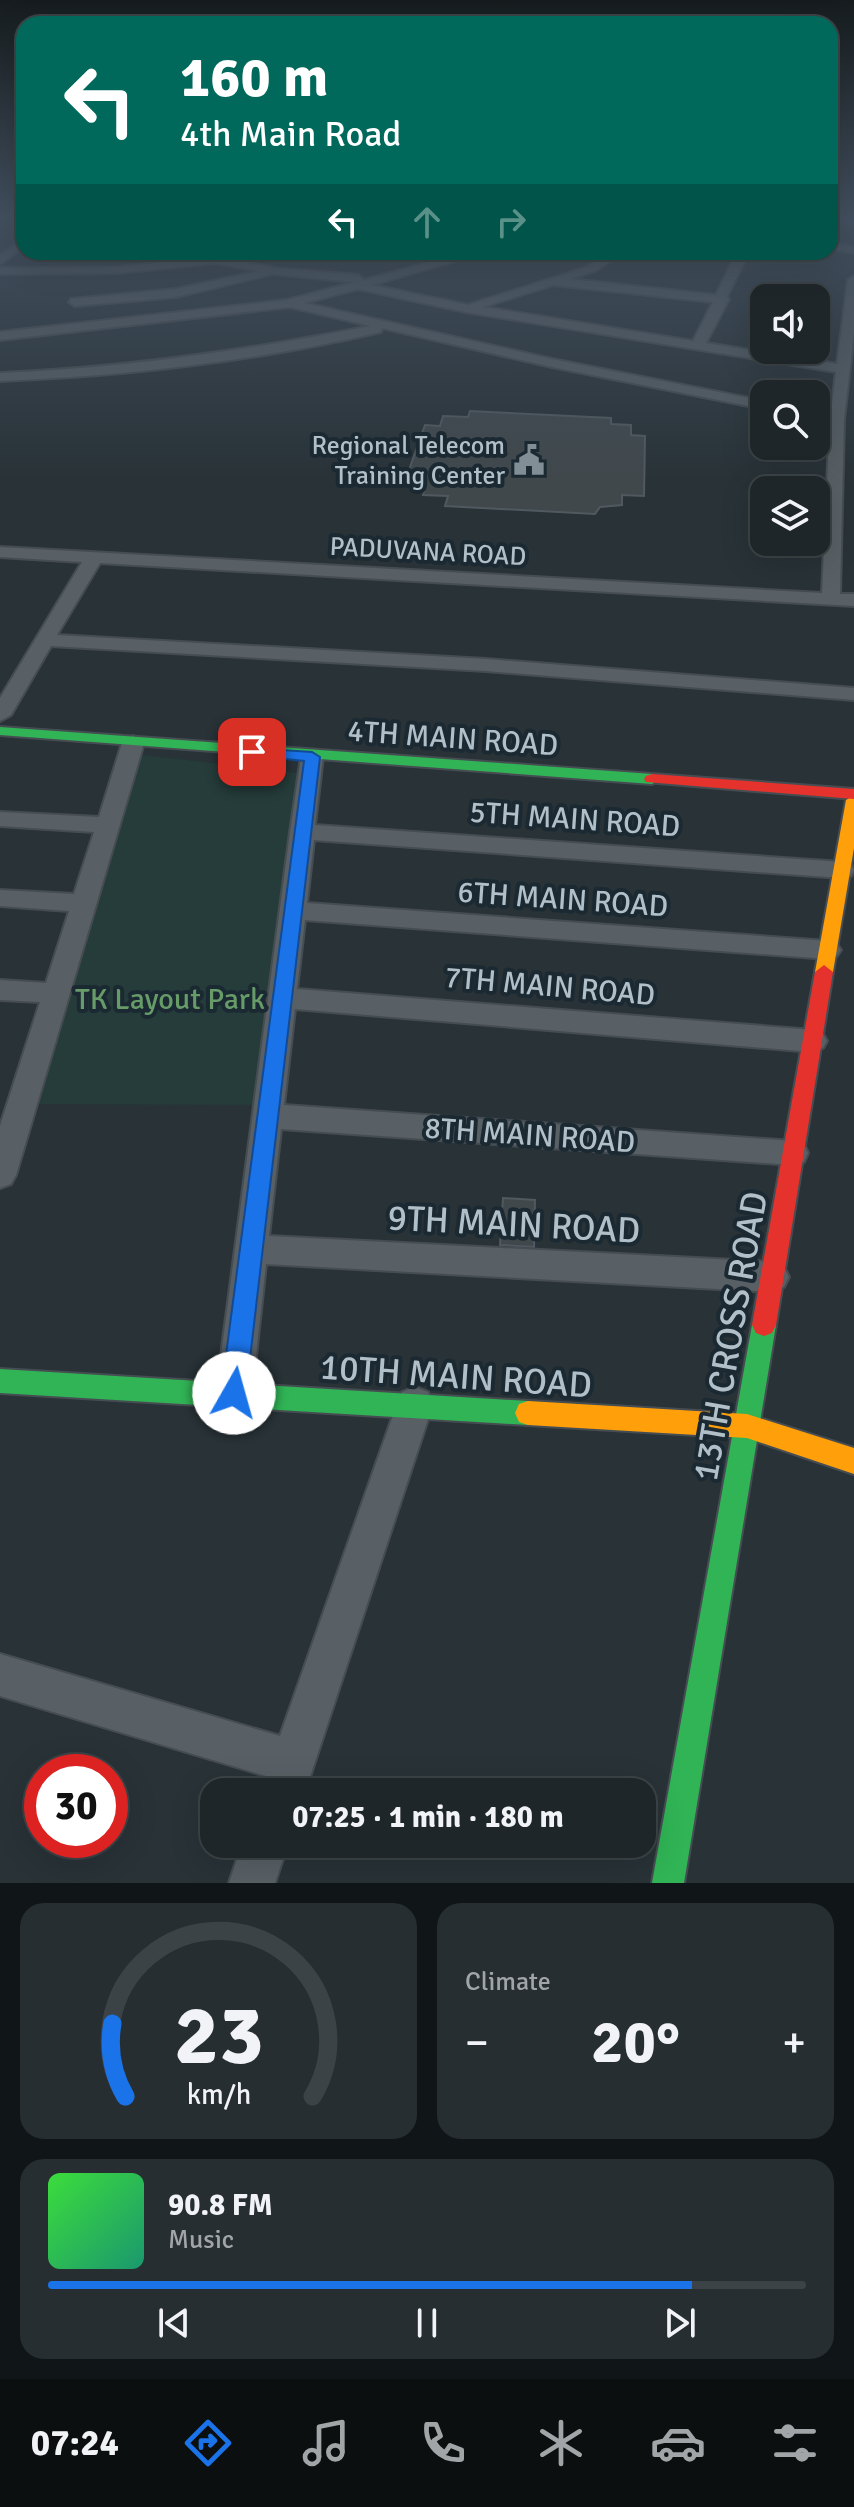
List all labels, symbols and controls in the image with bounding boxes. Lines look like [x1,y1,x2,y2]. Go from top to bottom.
text: 160 m [180,43,328,112]
icon: left [48,48,152,152]
text: 4th Main Road [180,112,401,157]
icon: left [321,200,365,244]
icon: ahead [405,200,449,244]
icon: right [489,200,533,244]
map controls [750,284,830,556]
button: sound [750,284,830,364]
button: search [750,380,830,460]
place label: Regional Telecom Training Center [311,430,505,492]
public building icon: Regional Telecom Training Center [512,443,546,477]
button: layers [750,476,830,556]
street label: PADUVANA ROAD [329,531,527,573]
street label: 4TH MAIN ROAD [346,713,559,764]
pin [218,718,286,786]
icon: arrive [230,730,274,774]
street label: 5TH MAIN ROAD [468,794,681,845]
street label: 6TH MAIN ROAD [456,874,669,925]
street label: 7TH MAIN ROAD [443,959,657,1014]
park label: TK Layout Park [75,981,265,1018]
street label: 8TH MAIN ROAD [423,1110,636,1161]
street label: 13TH CROSS ROAD [683,1188,778,1484]
street label: 9TH MAIN ROAD [386,1195,641,1254]
street label: 10TH MAIN ROAD [318,1345,593,1408]
position arrow [192,1351,276,1435]
speed limit sign: 30 [24,1754,128,1858]
text: 07:25 · 1 min · 180 m [292,1799,564,1836]
text: Climate [465,1966,551,1998]
text: 23 [174,1985,263,2087]
text: 20° [591,2006,680,2080]
text: − [465,2016,489,2070]
text: + [782,2016,806,2070]
text: km/h [186,2077,251,2112]
text: 90.8 FM [168,2187,273,2224]
text: Music [168,2224,234,2256]
icon: previous [152,2301,196,2345]
icon: pause [405,2301,449,2345]
icon: next [658,2301,702,2345]
icon: directions [180,2415,236,2471]
icon: music [298,2415,354,2471]
icon: phone [415,2415,471,2471]
icon: climate [533,2415,589,2471]
icon: car [650,2415,706,2471]
icon: filters [767,2415,823,2471]
text: 07:24 [31,2421,119,2466]

